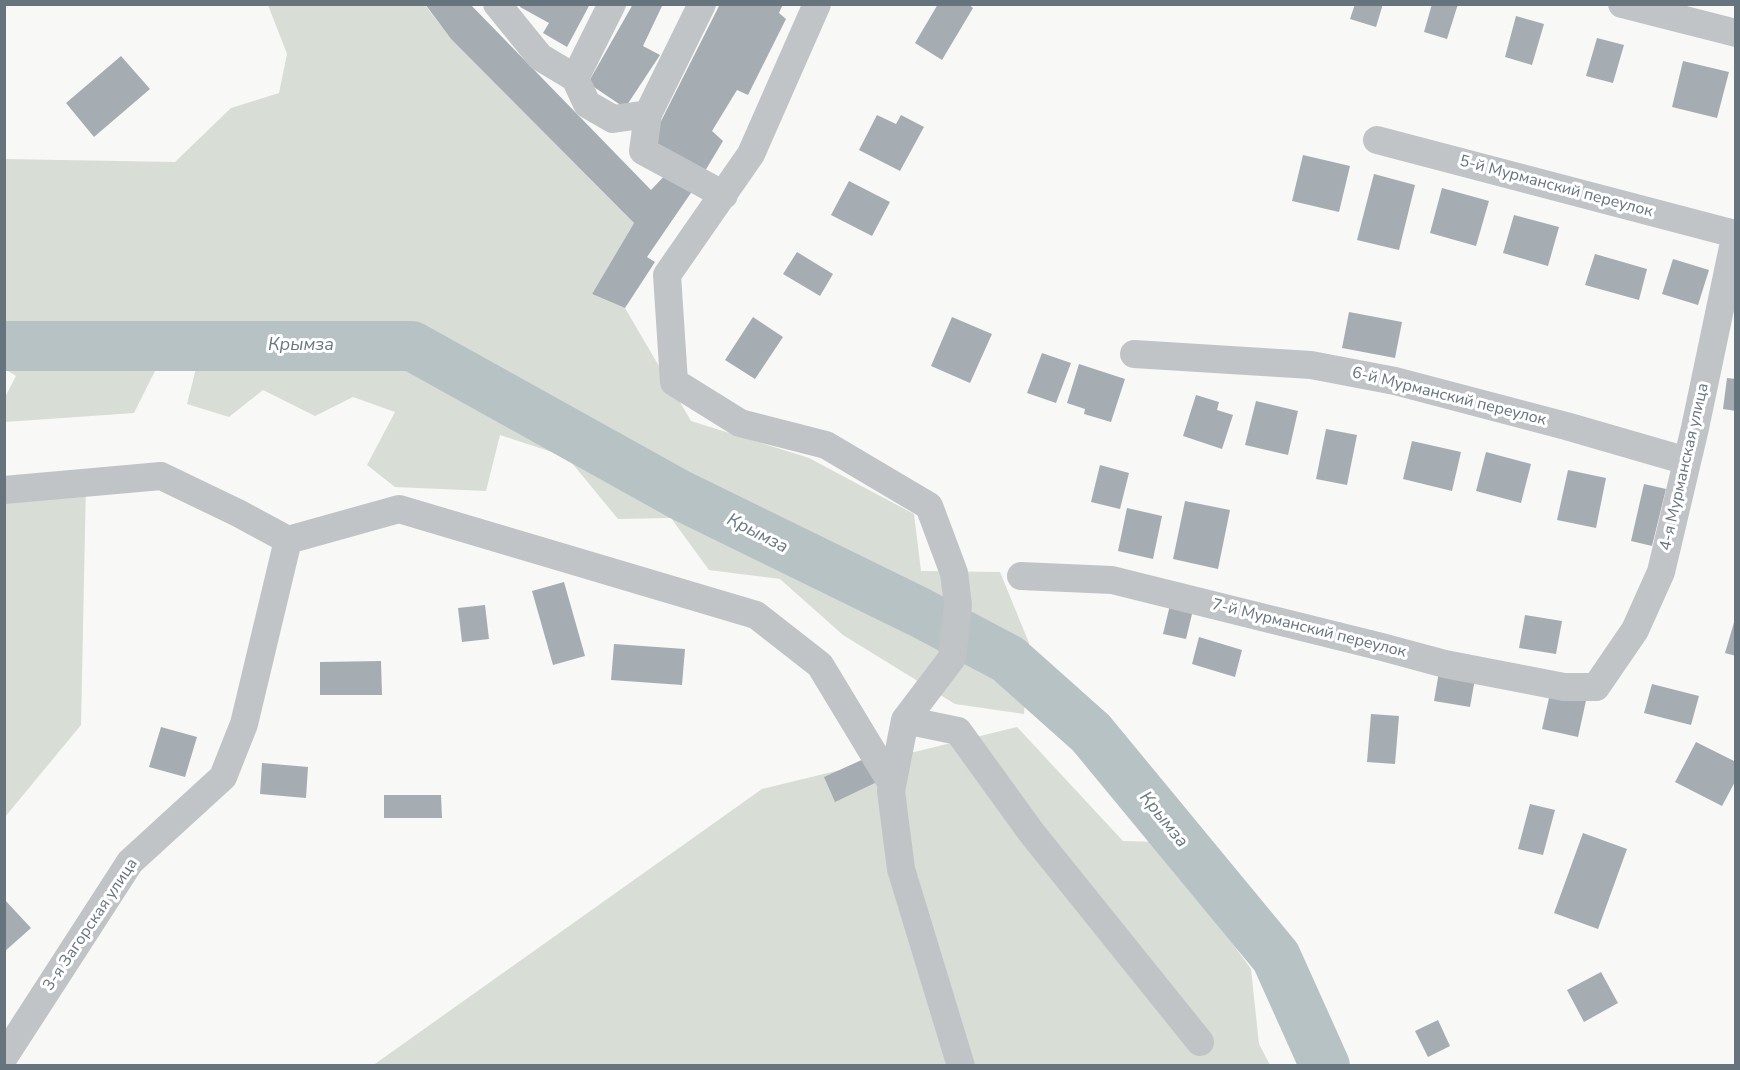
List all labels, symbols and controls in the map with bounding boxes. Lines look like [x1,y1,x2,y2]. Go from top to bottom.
street label: 5-й Мурманский переулок [1457,152,1655,222]
water label: Крымза [268,335,334,357]
street label: 6-й Мурманский переулок [1350,364,1548,430]
street label: 4-я Мурманская улица [1656,381,1714,553]
water label: Крымза [723,509,791,559]
street label: 7-й Мурманский переулок [1210,596,1408,662]
water label: Крымза [1134,788,1192,852]
street label: 3-я Загорская улица [40,855,142,995]

